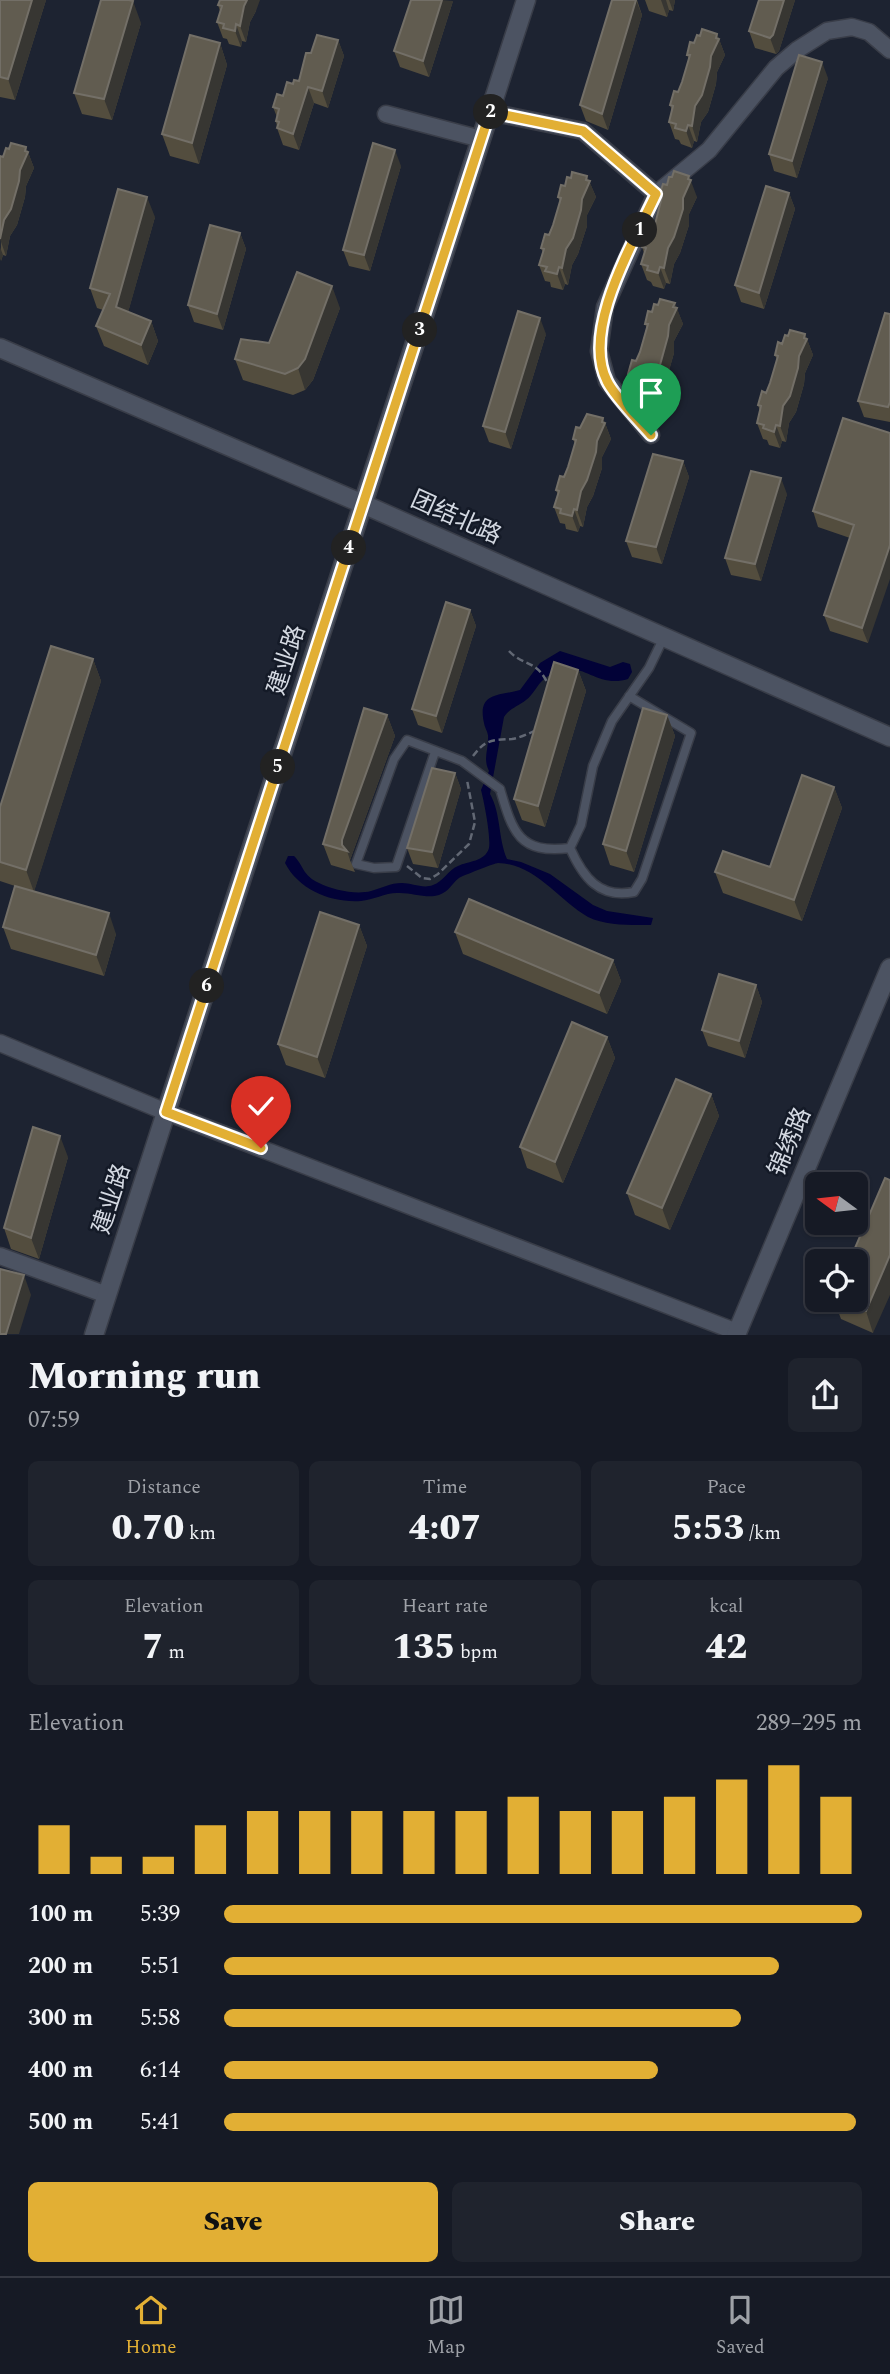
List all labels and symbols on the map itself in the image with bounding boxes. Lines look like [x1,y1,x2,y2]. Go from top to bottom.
pin: 2 [474,94,508,130]
pin: 1 [622,212,658,247]
pin: 3 [402,312,438,348]
pin [621,363,681,435]
street label: 团结北路 [405,482,507,554]
pin: 4 [332,530,366,566]
street label: 建业路 [259,620,315,700]
pin: 5 [260,750,296,784]
pin: 6 [190,968,224,1004]
pin [231,1076,291,1148]
street label: 锦绣路 [759,1102,821,1182]
street label: 建业路 [84,1159,140,1239]
north arrow [805,1172,868,1236]

